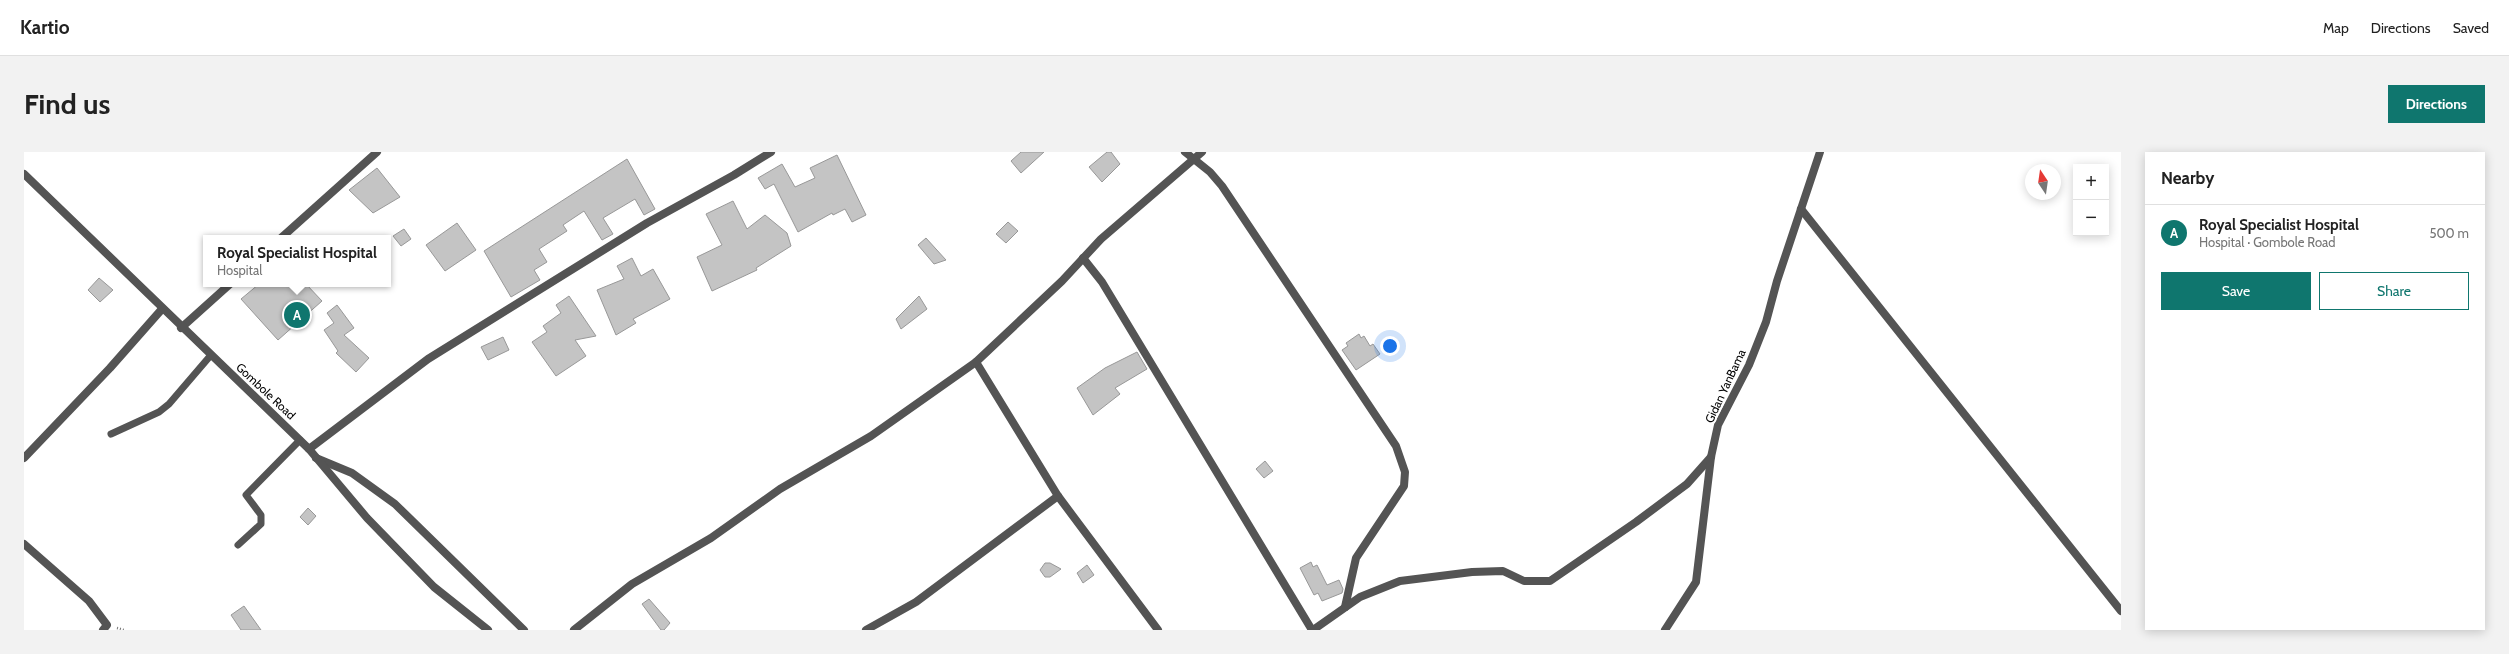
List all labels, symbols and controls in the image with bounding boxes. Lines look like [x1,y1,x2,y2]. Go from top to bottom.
text: Kartio [20,16,69,39]
text: Map [2323,19,2349,37]
text: Directions [2371,19,2431,37]
text: Saved [2453,19,2489,37]
button: Directions [2388,85,2485,123]
text: Find us [24,87,110,121]
north arrow [2025,164,2061,200]
map controls [2073,164,2109,236]
button: + [2073,164,2109,200]
text: Nearby [2161,168,2214,188]
button: − [2073,200,2109,236]
text: Royal Specialist Hospital [2199,216,2359,234]
text: A [2170,225,2178,241]
text: 500 m [2429,225,2469,241]
text: Hospital · Gombole Road [2199,234,2336,250]
popup [203,235,391,287]
text: Royal Specialist Hospital [217,244,377,262]
text: Hospital [217,262,262,278]
button: Save [2161,272,2311,310]
button: Share [2319,272,2469,310]
pin: A [284,300,310,330]
your location [1380,336,1400,356]
street label: Gidan YanBama [1701,346,1749,425]
street label: Gombole Road [233,360,299,422]

